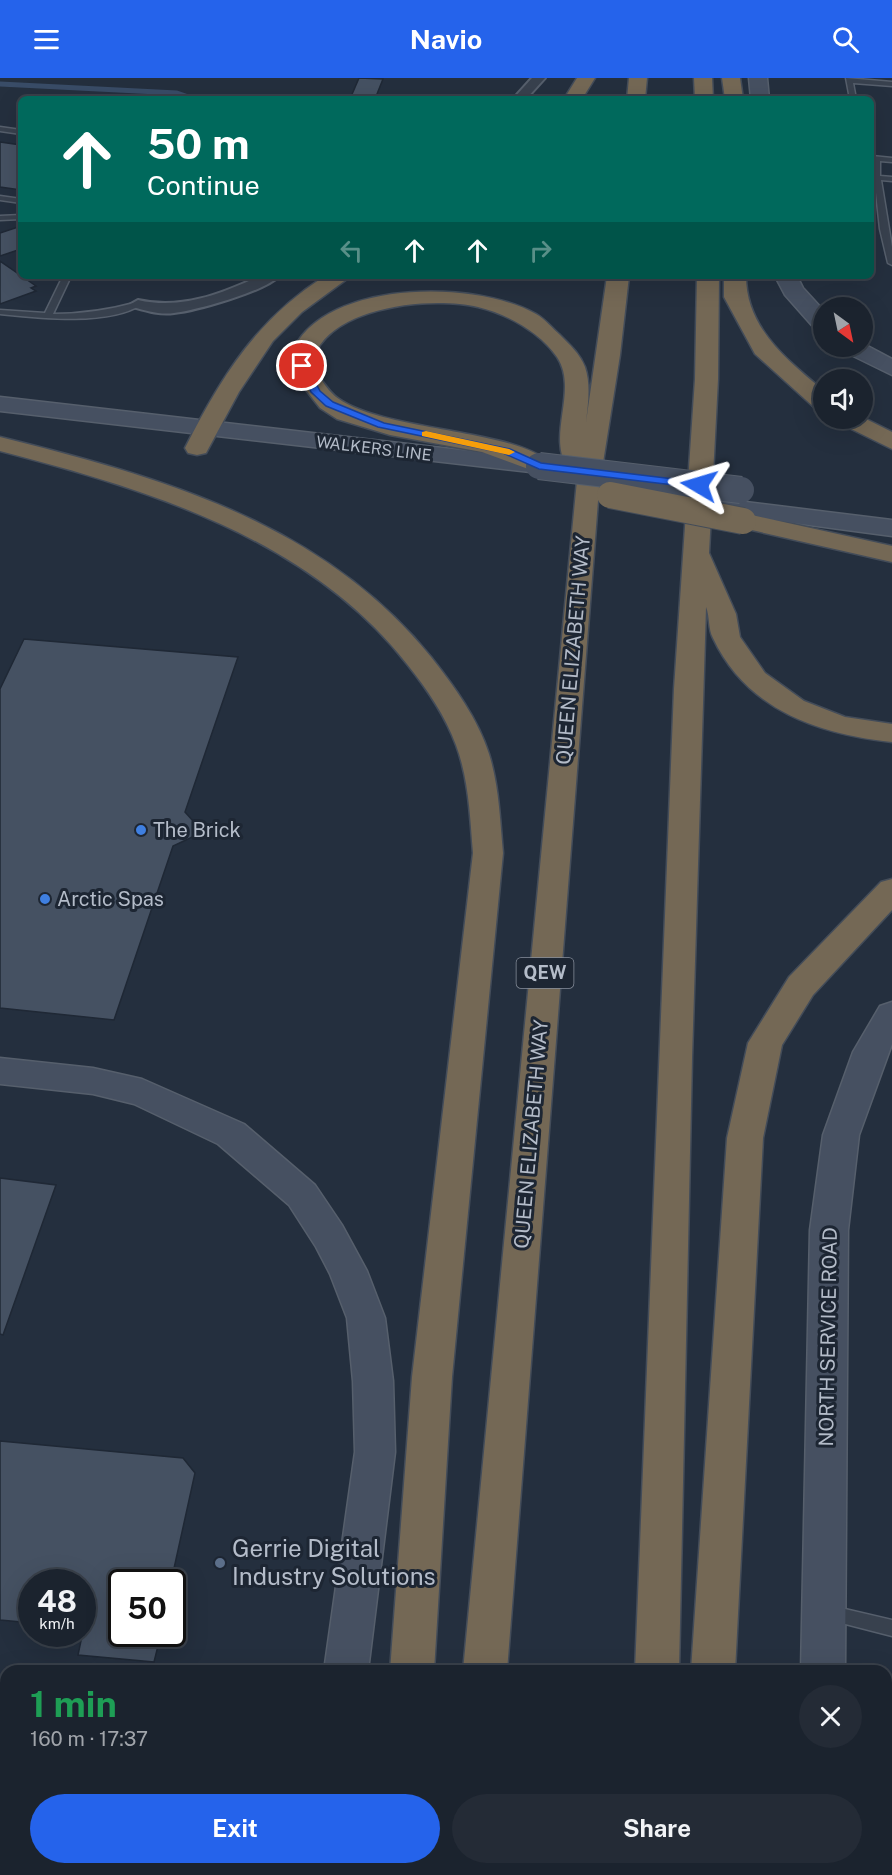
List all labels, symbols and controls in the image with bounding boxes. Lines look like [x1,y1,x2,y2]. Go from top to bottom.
icon: menu [30,23,63,56]
text: Navio [410,23,482,55]
icon: search [829,23,862,56]
text: 50 m [147,119,250,168]
icon: ahead [48,120,126,198]
text: Continue [147,169,260,201]
icon: left [335,234,368,267]
icon: ahead [398,234,431,267]
icon: ahead [461,234,494,267]
icon: right [524,234,557,267]
north arrow [813,297,873,357]
map controls [813,297,873,429]
pin [276,340,327,391]
icon: arrive [285,349,318,382]
button: sound [813,369,873,429]
street label: WALKERS LINE [315,432,433,465]
position arrow [667,453,731,517]
street label: QUEEN ELIZABETH WAY [551,534,595,766]
place label: The Brick [153,818,241,842]
marker: The Brick [134,823,148,837]
place label: Arctic Spas [57,887,164,911]
marker: Arctic Spas [38,892,52,906]
road number: QEW [516,958,574,988]
street label: QUEEN ELIZABETH WAY [509,1018,553,1250]
street label: NORTH SERVICE ROAD [814,1227,842,1447]
place label: Gerrie Digital Industry Solutions [232,1534,436,1590]
marker: Gerrie Digital Industry Solutions [213,1556,227,1570]
speed limit sign: 50 [108,1569,186,1647]
text: 48 [37,1583,77,1619]
text: km/h [39,1615,75,1632]
text: 1 min [30,1683,117,1725]
button: close [799,1685,862,1748]
text: 160 m · 17:37 [30,1727,148,1751]
button: Exit [30,1794,440,1863]
button: Share [452,1794,862,1863]

